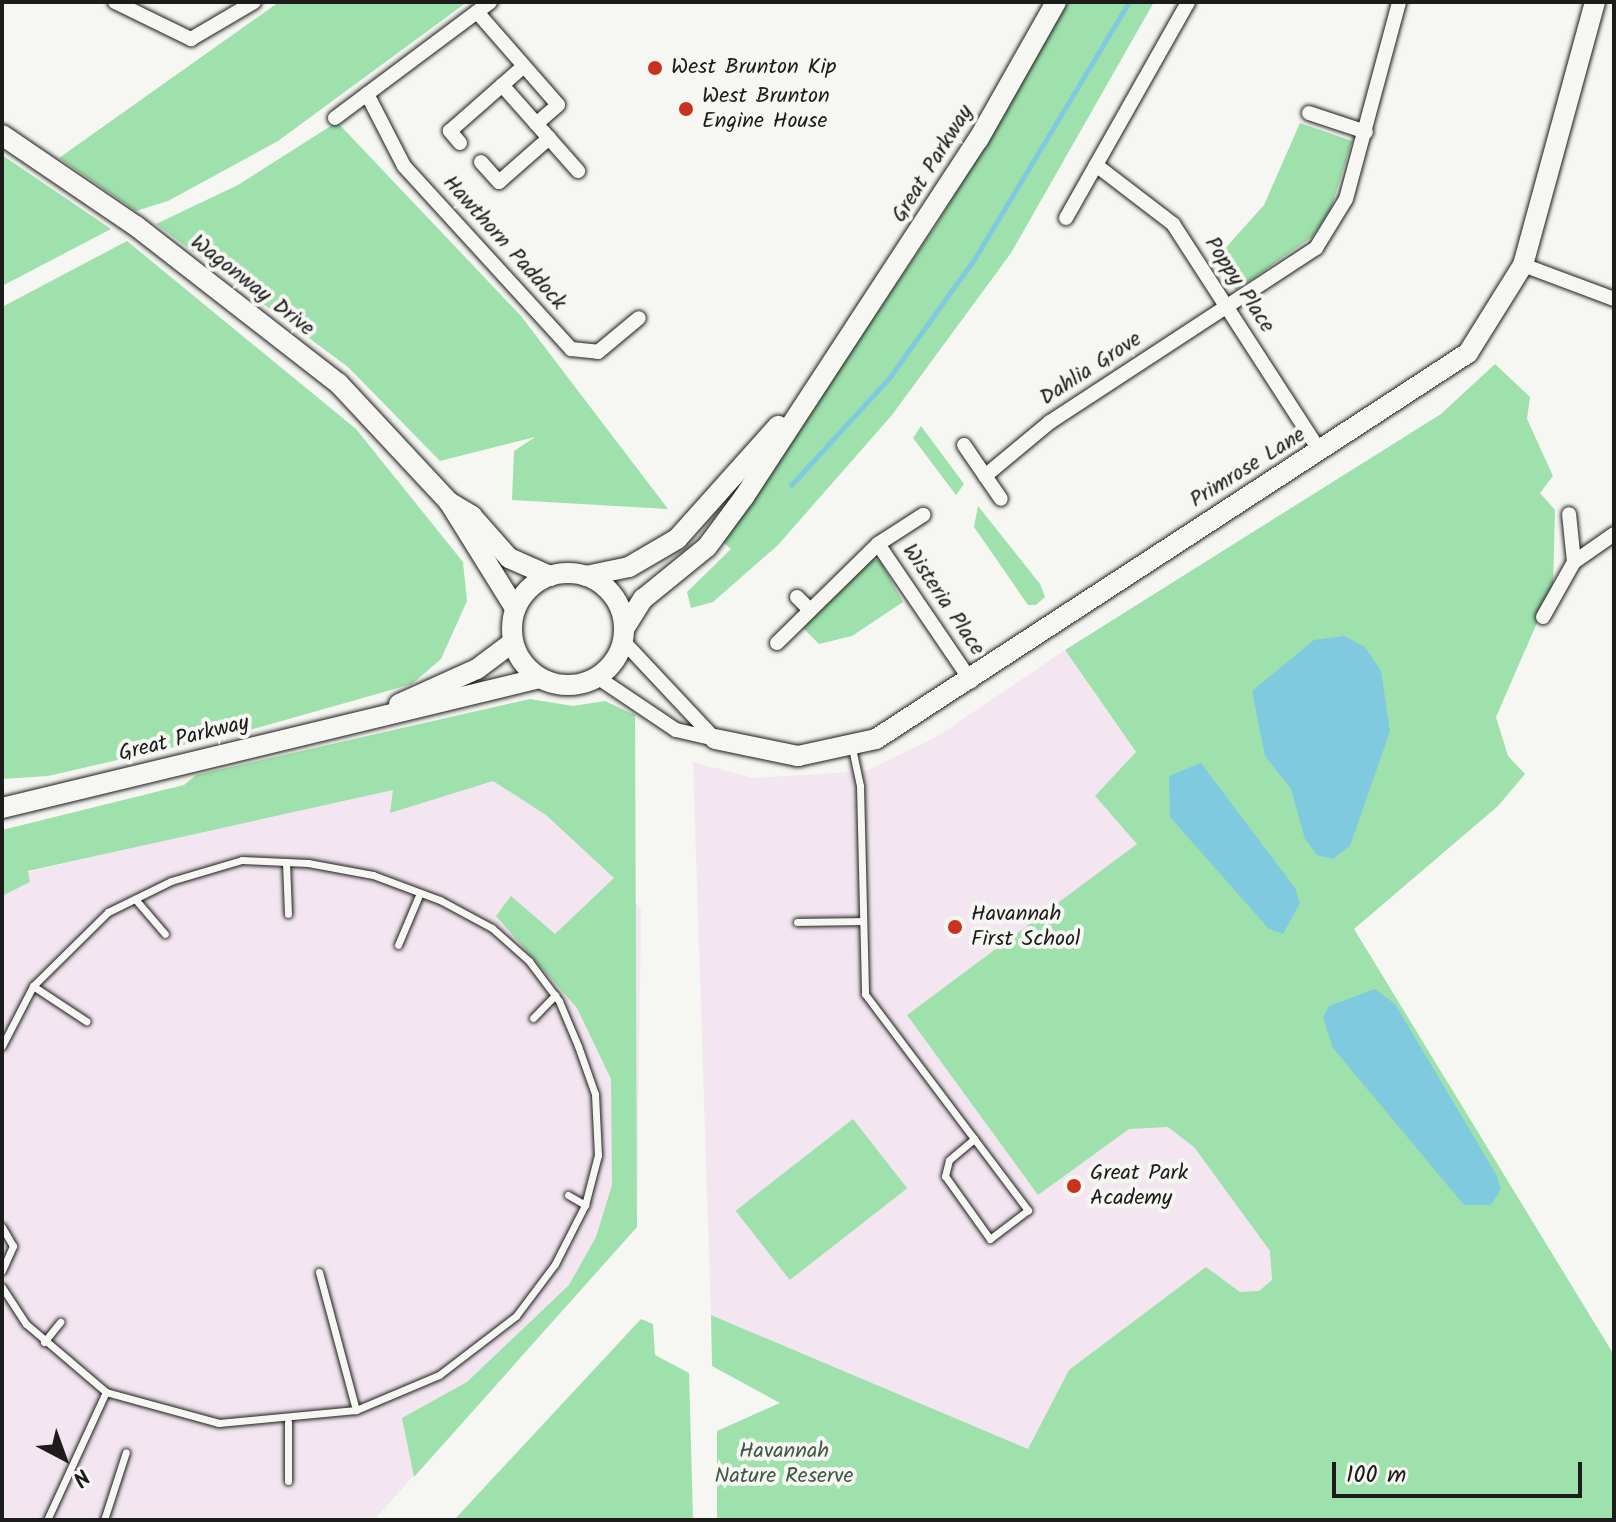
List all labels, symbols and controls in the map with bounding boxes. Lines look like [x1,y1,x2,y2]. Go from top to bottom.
place label: West Brunton Kip [671,55,836,81]
marker: West Brunton Kip [646,59,664,77]
place label: West Brunton Engine House [702,83,830,134]
marker: West Brunton Engine House [677,100,695,118]
street label: Great Parkway [886,100,980,228]
street label: Hawthorn Paddock [437,170,571,316]
street label: Wagonway Drive [185,229,319,343]
street label: Poppy Place [1198,232,1280,338]
street label: Dahlia Grove [1035,326,1147,412]
street label: Primrose Lane [1185,422,1311,514]
street label: Wisteria Place [896,539,990,661]
street label: Great Parkway [116,710,252,768]
place label: Havannah First School [971,901,1080,952]
marker: Havannah First School [946,918,964,936]
place label: Great Park Academy [1090,1160,1188,1212]
marker: Great Park Academy [1065,1177,1083,1195]
north arrow [24,1418,104,1498]
park label: Havannah Nature Reserve [715,1438,853,1490]
scale bar [1336,1446,1586,1496]
text: 100 m [1346,1456,1406,1495]
text: N [63,1459,97,1494]

